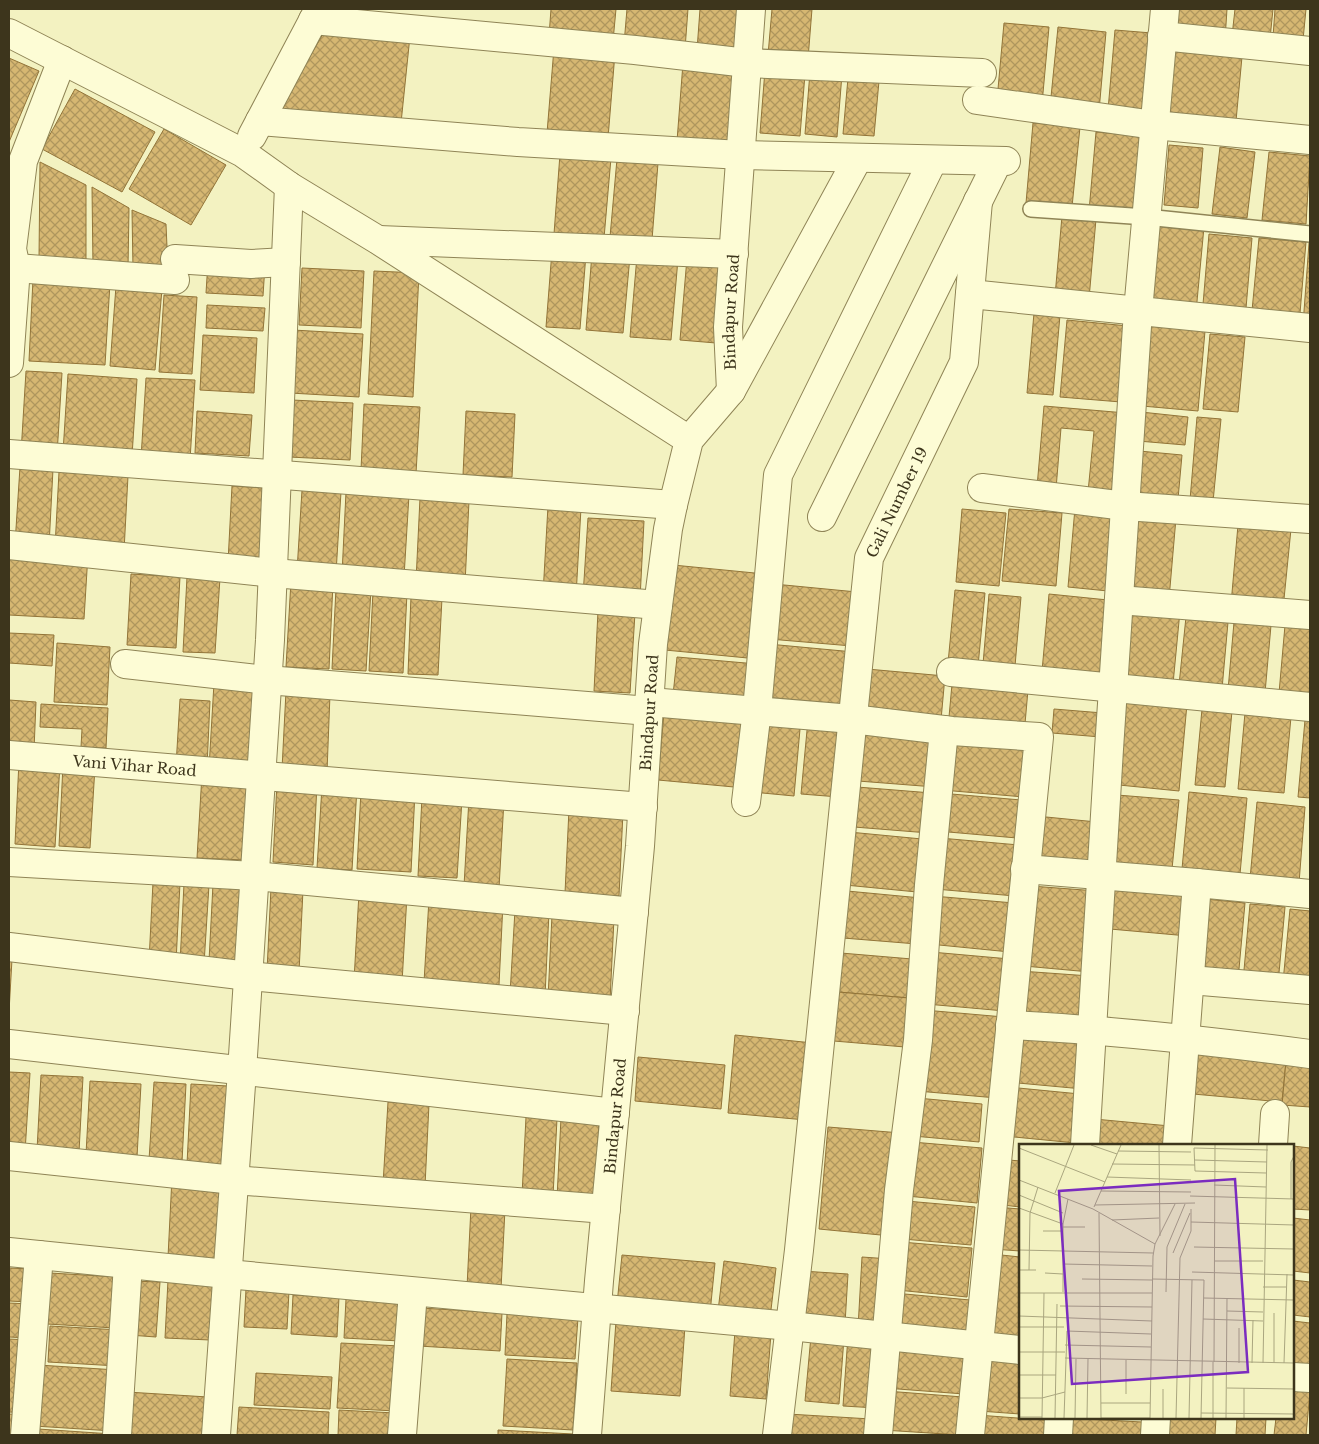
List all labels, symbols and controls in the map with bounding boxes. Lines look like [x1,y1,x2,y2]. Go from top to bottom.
street label: Bindapur Road [718,253,743,371]
street label: Gali Number 19 [861,444,931,561]
street label: Bindapur Road [635,654,662,772]
street label: Vani Vihar Road [71,751,197,780]
street label: Bindapur Road [600,1057,629,1175]
inset map [1019,1144,1294,1419]

